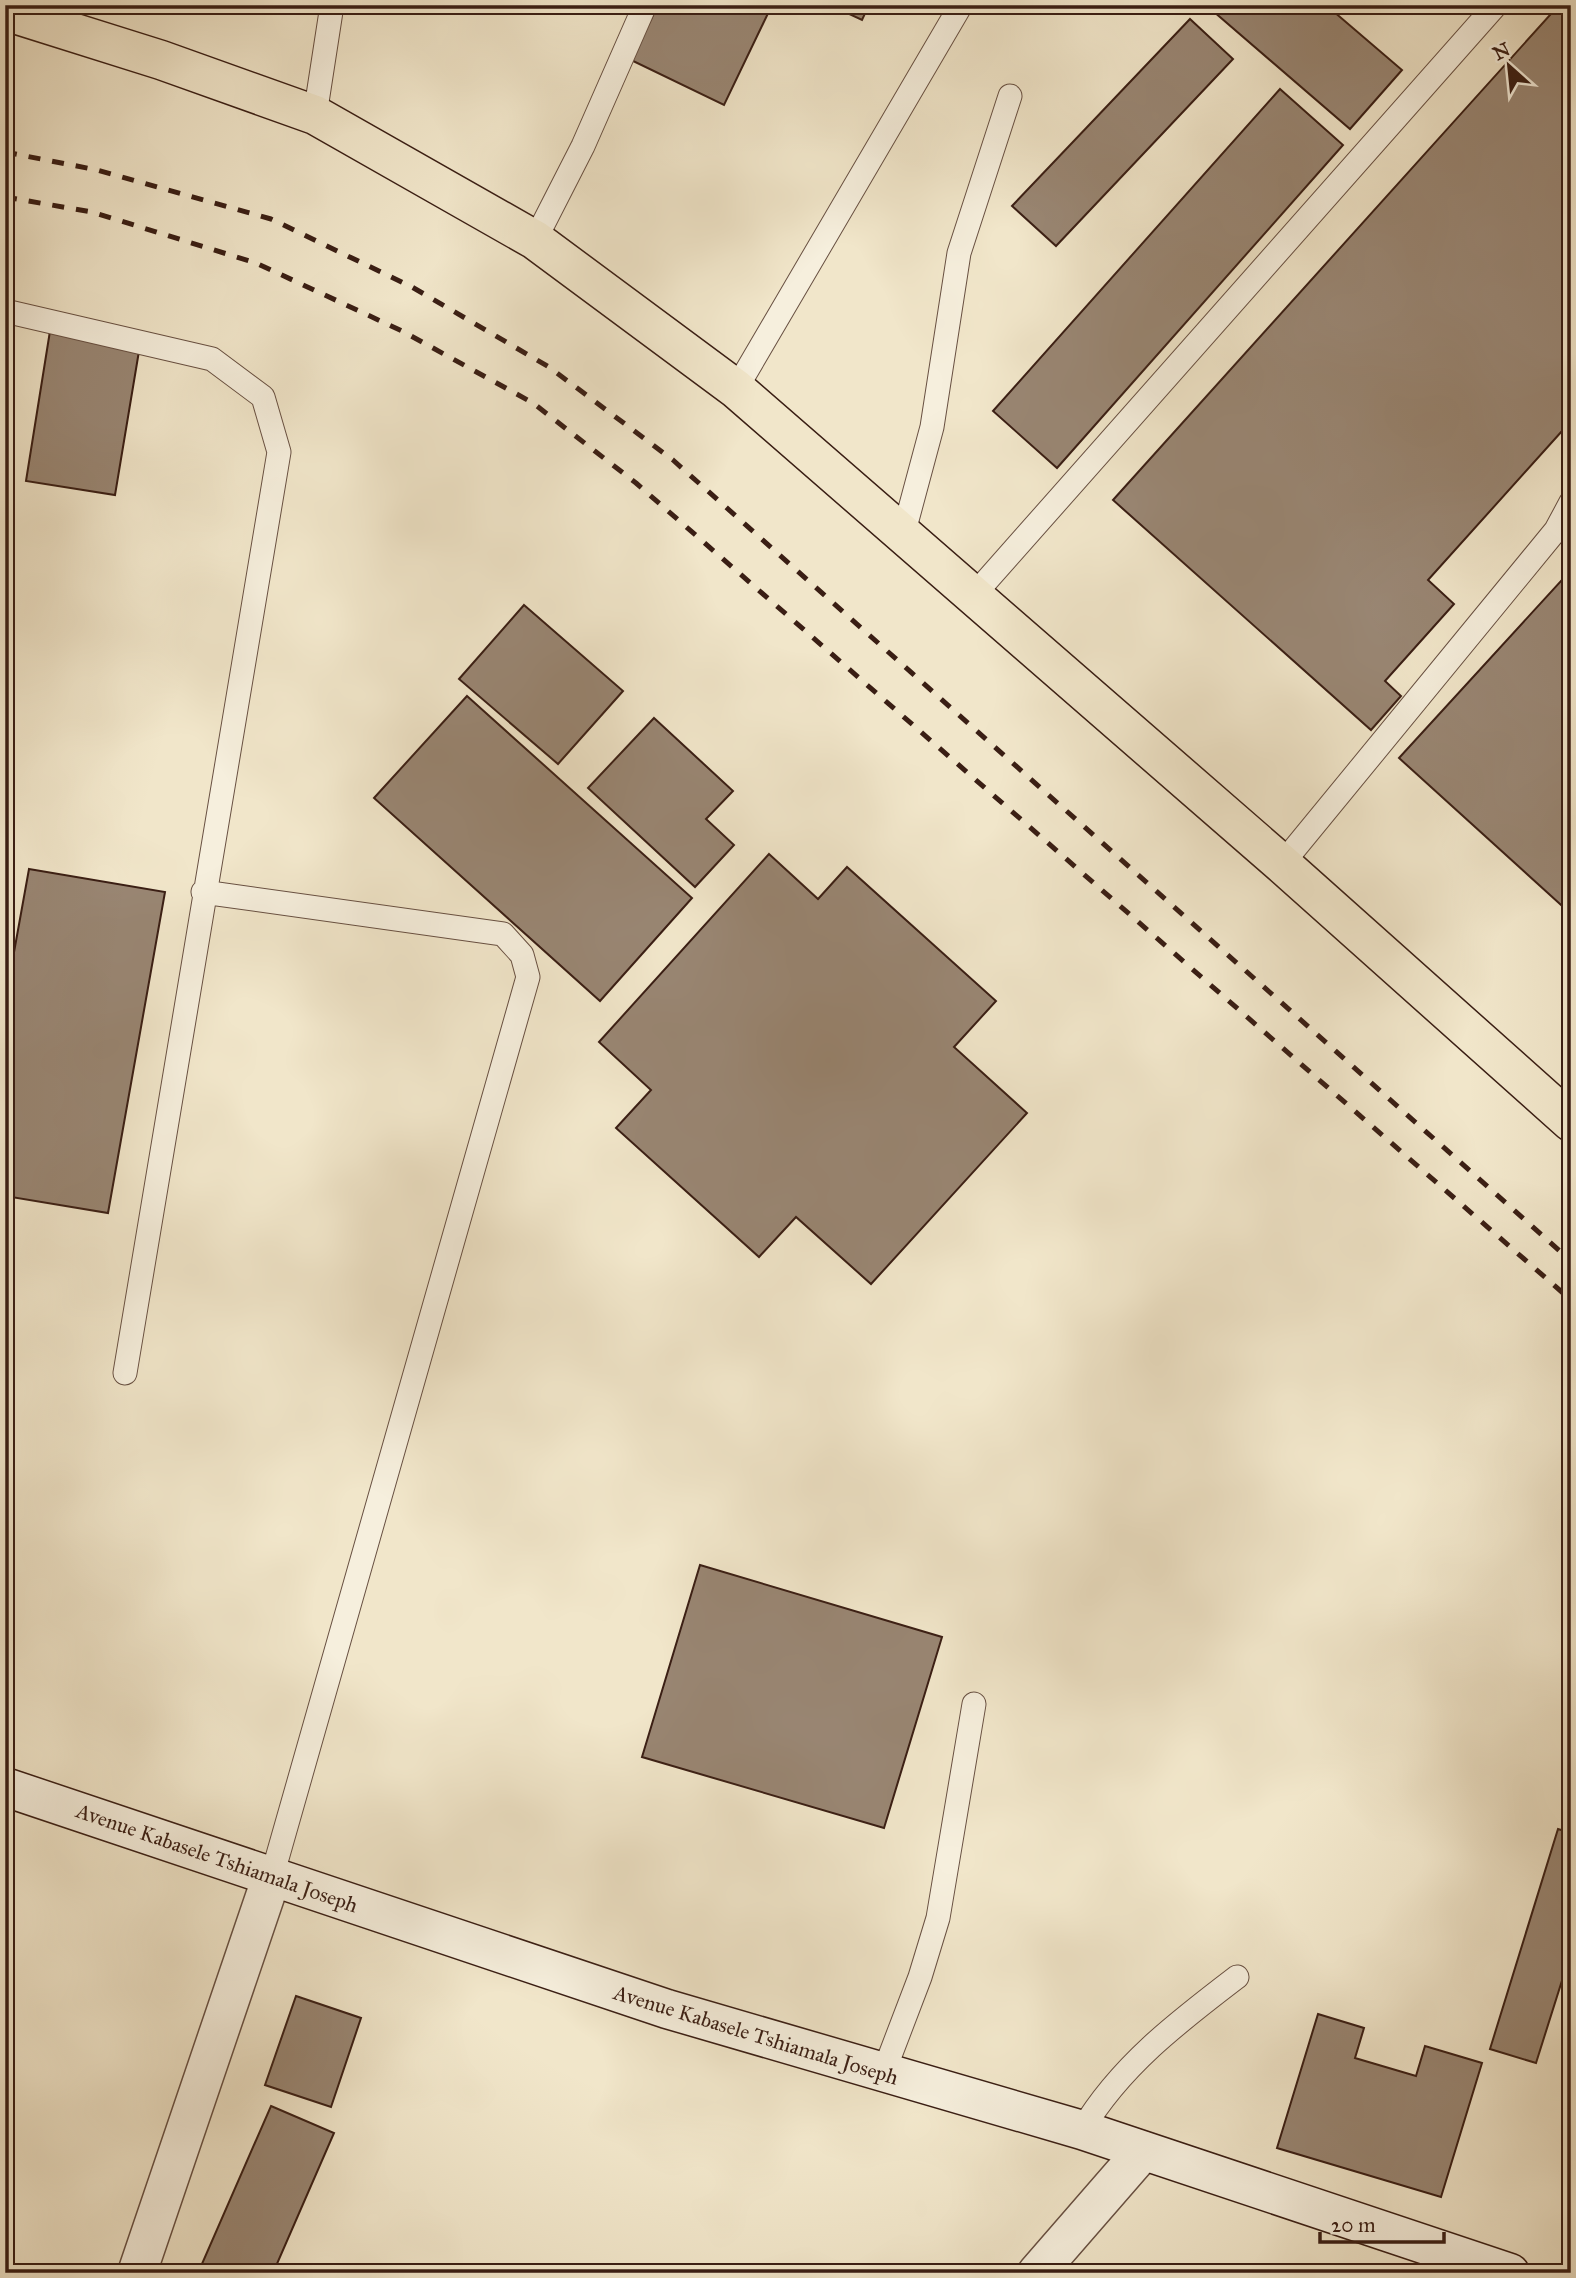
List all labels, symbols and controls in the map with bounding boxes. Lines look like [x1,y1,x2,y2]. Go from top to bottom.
north arrow [1474,32,1544,102]
text: N [1489,37,1514,65]
street label: Avenue Kabasele Tshiamala Joseph [72,1797,362,1919]
street label: Avenue Kabasele Tshiamala Joseph [610,1979,902,2091]
scale bar [1320,2201,1445,2245]
text: 20 m [1331,2212,1376,2238]

